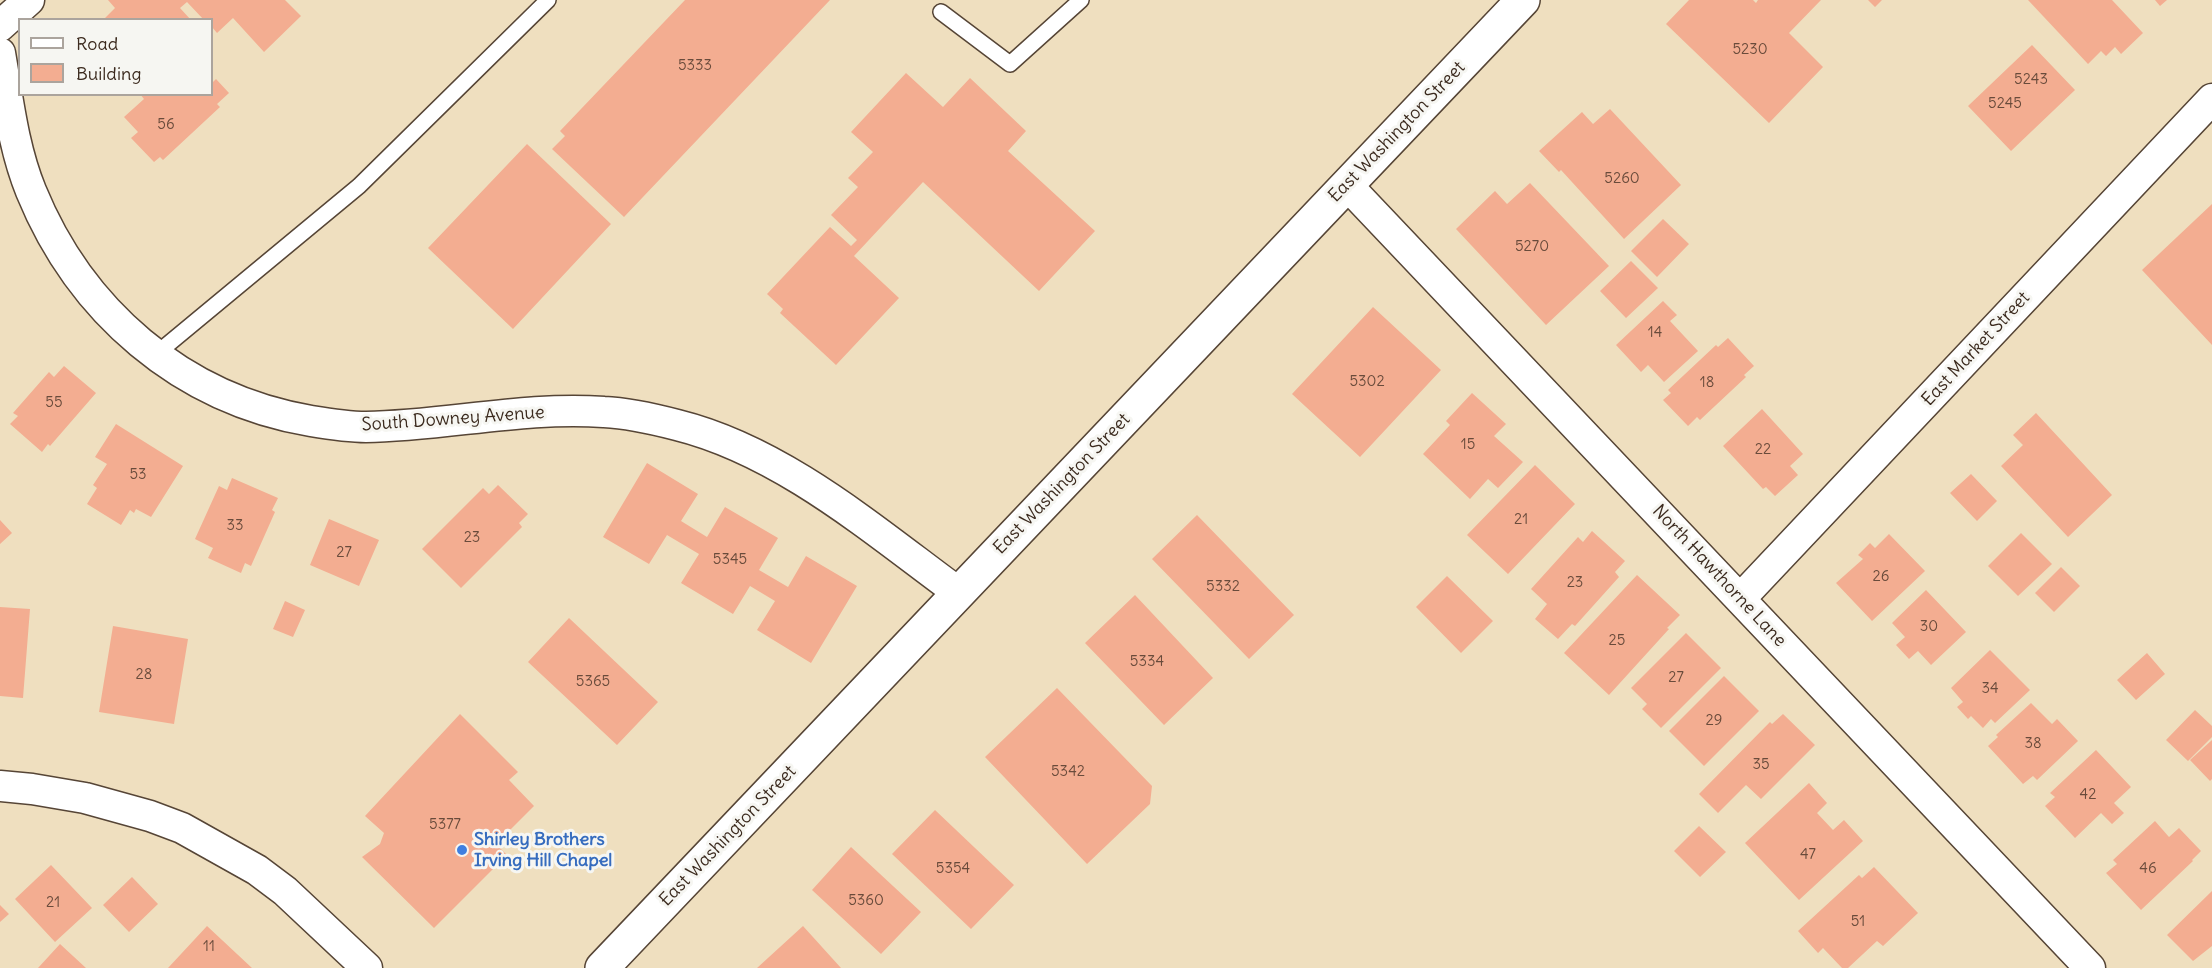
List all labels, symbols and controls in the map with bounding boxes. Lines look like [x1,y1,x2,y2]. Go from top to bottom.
legend [18,18,213,96]
text: Road [76,32,118,55]
house number: 5230 [1732,41,1768,59]
house number: 5333 [678,57,712,75]
street label: East Washington Street [1324,57,1470,207]
text: Building [76,62,141,85]
house number: 5243 [2014,71,2048,89]
house number: 5245 [1988,95,2022,113]
house number: 56 [157,116,175,134]
house number: 5260 [1604,170,1640,188]
house number: 5270 [1515,238,1549,256]
street label: East Market Street [1918,287,2034,411]
house number: 14 [1648,324,1662,342]
house number: 5302 [1349,373,1385,391]
house number: 18 [1700,374,1714,392]
house number: 55 [45,394,63,412]
street label: South Downey Avenue [361,402,545,436]
street label: East Washington Street [989,409,1135,559]
house number: 15 [1461,436,1475,454]
house number: 22 [1755,441,1771,459]
house number: 53 [129,466,147,484]
street label: North Hawthorne Lane [1648,501,1790,651]
house number: 21 [1514,511,1528,529]
house number: 33 [226,517,244,535]
house number: 23 [464,529,480,547]
house number: 27 [336,544,352,562]
house number: 5345 [713,551,747,569]
house number: 26 [1873,568,1889,586]
house number: 23 [1567,574,1583,592]
house number: 5332 [1206,578,1240,596]
house number: 30 [1920,618,1938,636]
house number: 25 [1609,632,1625,650]
house number: 5334 [1130,653,1164,671]
house number: 28 [136,666,152,684]
house number: 27 [1668,669,1684,687]
house number: 5365 [576,673,610,691]
house number: 34 [1981,680,1999,698]
house number: 29 [1706,712,1722,730]
house number: 38 [2024,735,2042,753]
house number: 35 [1752,756,1770,774]
street label: East Washington Street [655,761,801,911]
house number: 5342 [1051,763,1085,781]
house number: 42 [2080,786,2096,804]
house number: 5377 [429,816,461,834]
place label: Shirley Brothers Irving Hill Chapel [474,829,612,872]
marker: Shirley Brothers Irving Hill Chapel [455,843,469,857]
house number: 47 [1800,846,1816,864]
house number: 5354 [936,860,970,878]
house number: 46 [2139,860,2157,878]
house number: 5360 [848,892,884,910]
house number: 21 [46,894,60,912]
house number: 51 [1851,913,1865,931]
house number: 11 [203,938,215,956]

